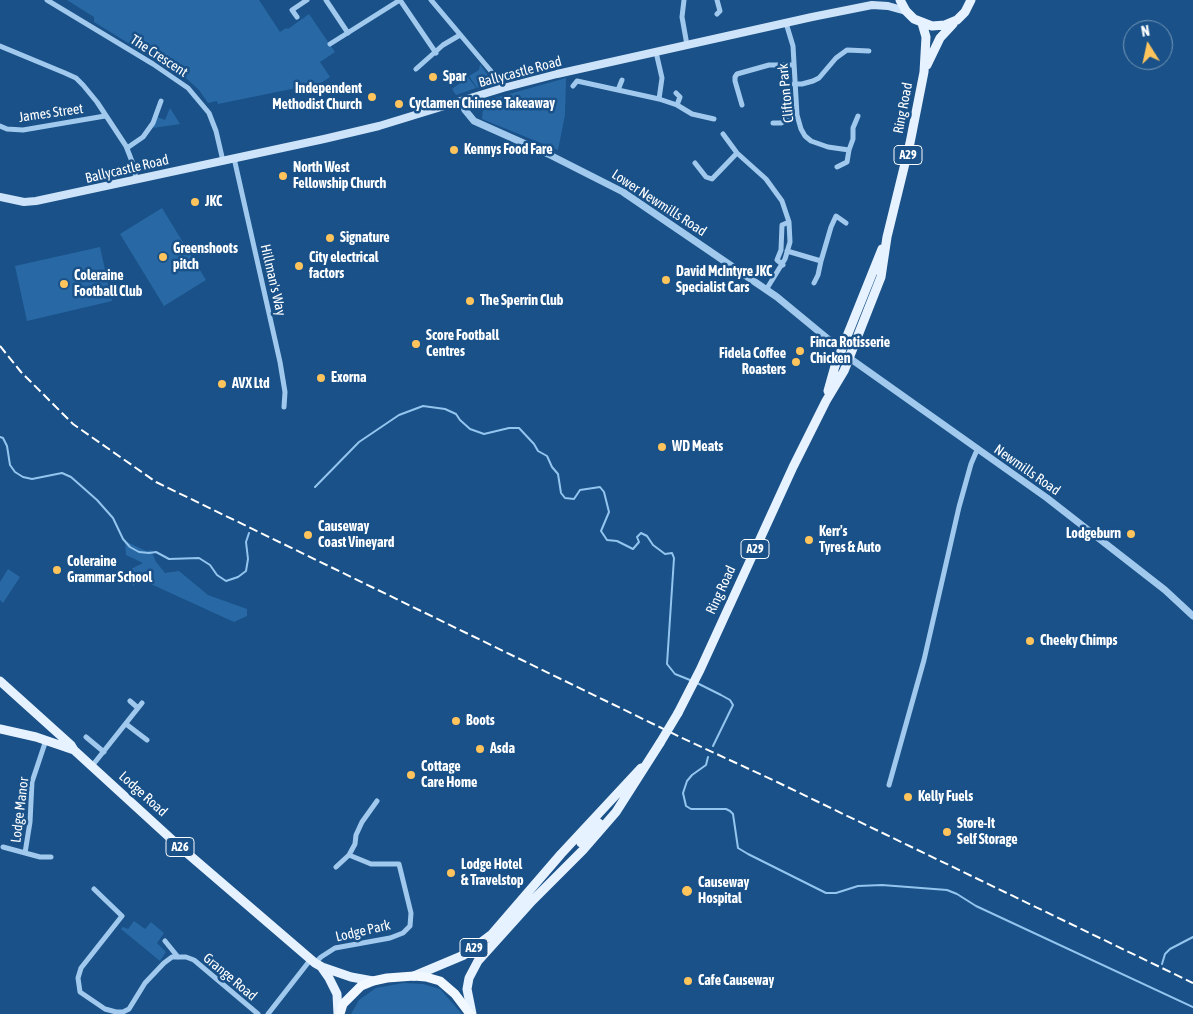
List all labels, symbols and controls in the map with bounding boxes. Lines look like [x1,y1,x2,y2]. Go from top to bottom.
north arrow [1123,20,1173,70]
text: N [1140,23,1151,40]
street label: The Crescent [127,31,191,81]
street label: Ballycastle Road [477,53,563,91]
street label: Clifton Park [775,62,797,124]
place label: Spar [443,69,466,85]
marker: Spar [427,71,439,83]
place label: Independent Methodist Church [272,81,362,114]
street label: Ring Road [890,81,916,135]
marker: Independent Methodist Church [366,91,378,103]
place label: Cyclamen Chinese Takeaway [409,96,555,112]
marker: Cyclamen Chinese Takeaway [393,98,405,110]
street label: James Street [18,100,84,126]
place label: Kennys Food Fare [464,142,553,158]
marker: Kennys Food Fare [448,144,460,156]
road number: A29 [894,146,922,164]
street label: Ballycastle Road [84,151,170,187]
place label: North West Fellowship Church [293,160,386,192]
street label: Lower Newmills Road [608,166,710,240]
marker: North West Fellowship Church [277,170,289,182]
place label: JKC [205,194,222,210]
marker: JKC [189,196,201,208]
place label: Signature [340,230,390,246]
marker: Signature [324,232,336,244]
place label: Greenshoots pitch [173,241,238,274]
street label: Hillman's Way [257,243,289,317]
place label: City electrical factors [309,250,378,282]
marker: Greenshoots pitch [157,251,169,263]
marker: City electrical factors [293,260,305,272]
place label: David McIntyre JKC Specialist Cars [676,264,772,296]
place label: Coleraine Football Club [74,268,142,300]
marker: David McIntyre JKC Specialist Cars [660,274,672,286]
marker: Coleraine Football Club [58,278,70,290]
place label: The Sperrin Club [480,293,563,309]
marker: The Sperrin Club [464,295,476,307]
place label: Score Football Centres [426,328,499,361]
place label: Finca Rotisserie Chicken [810,335,890,368]
marker: Score Football Centres [410,338,422,350]
marker: Finca Rotisserie Chicken [794,345,806,357]
place label: Fidela Coffee Roasters [719,346,786,378]
marker: Fidela Coffee Roasters [790,356,802,368]
place label: Exorna [331,370,366,386]
marker: Exorna [315,372,327,384]
place label: AVX Ltd [232,376,270,392]
marker: AVX Ltd [216,378,228,390]
place label: WD Meats [672,439,723,455]
marker: WD Meats [656,441,668,453]
street label: Newmills Road [991,441,1063,499]
place label: Causeway Coast Vineyard [318,519,394,552]
place label: Kerr's Tyres & Auto [819,524,881,556]
place label: Lodgeburn [1066,526,1121,542]
marker: Lodgeburn [1125,528,1137,540]
marker: Causeway Coast Vineyard [302,529,314,541]
marker: Kerr's Tyres & Auto [803,534,815,546]
road number: A29 [741,540,769,558]
place label: Coleraine Grammar School [67,554,152,586]
street label: Ring Road [702,563,740,617]
marker: Coleraine Grammar School [51,564,63,576]
place label: Cheeky Chimps [1040,633,1118,649]
marker: Cheeky Chimps [1024,635,1036,647]
place label: Boots [466,713,495,729]
marker: Boots [450,715,462,727]
place label: Asda [490,741,515,757]
marker: Asda [474,743,486,755]
place label: Cottage Care Home [421,759,477,792]
street label: Lodge Road [115,768,171,820]
marker: Cottage Care Home [405,769,417,781]
street label: Lodge Manor [8,776,32,844]
place label: Kelly Fuels [918,789,973,805]
marker: Kelly Fuels [902,791,914,803]
place label: Store-It Self Storage [957,816,1018,849]
marker: Store-It Self Storage [941,826,953,838]
road number: A26 [166,838,194,856]
place label: Lodge Hotel & Travelstop [461,857,524,890]
marker: Lodge Hotel & Travelstop [445,867,457,879]
place label: Causeway Hospital [698,875,749,908]
marker: Causeway Hospital [680,884,694,898]
street label: Lodge Park [334,917,392,945]
road number: A29 [460,938,488,958]
street label: Grange Road [200,950,260,1004]
place label: Cafe Causeway [698,973,774,989]
marker: Cafe Causeway [682,975,694,987]

